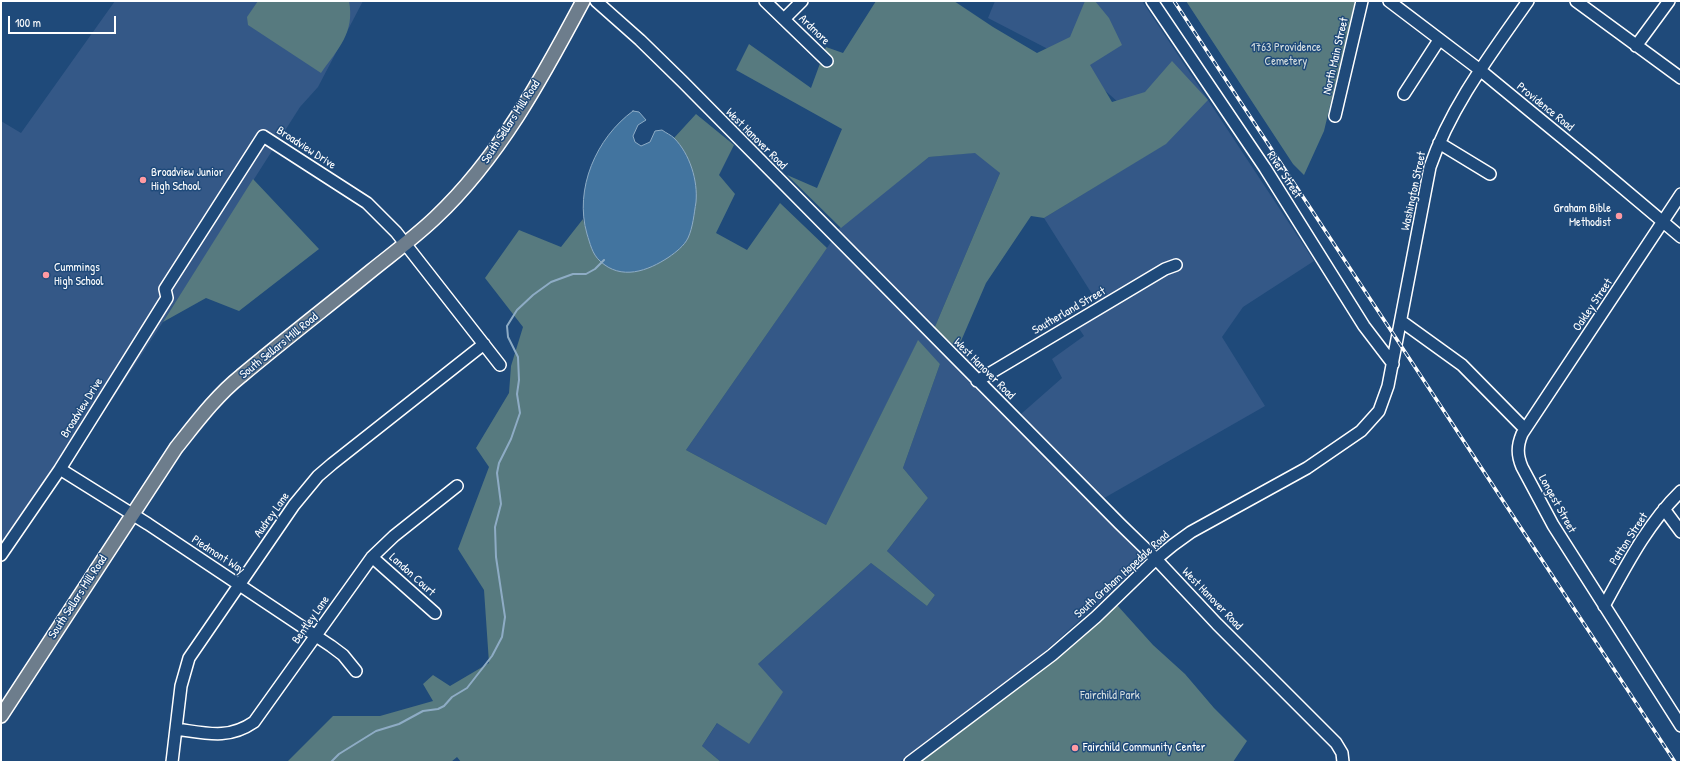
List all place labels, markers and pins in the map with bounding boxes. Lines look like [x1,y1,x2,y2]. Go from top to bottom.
place label: Broadview Junior High School [151,166,223,194]
marker: Broadview Junior High School [138,175,148,185]
place label: Graham Bible Methodist [1554,202,1611,230]
marker: Graham Bible Methodist [1614,211,1624,221]
place label: Cummings High School [54,261,104,289]
marker: Cummings High School [41,270,51,280]
place label: Fairchild Community Center [1083,741,1205,755]
marker: Fairchild Community Center [1070,743,1080,753]

